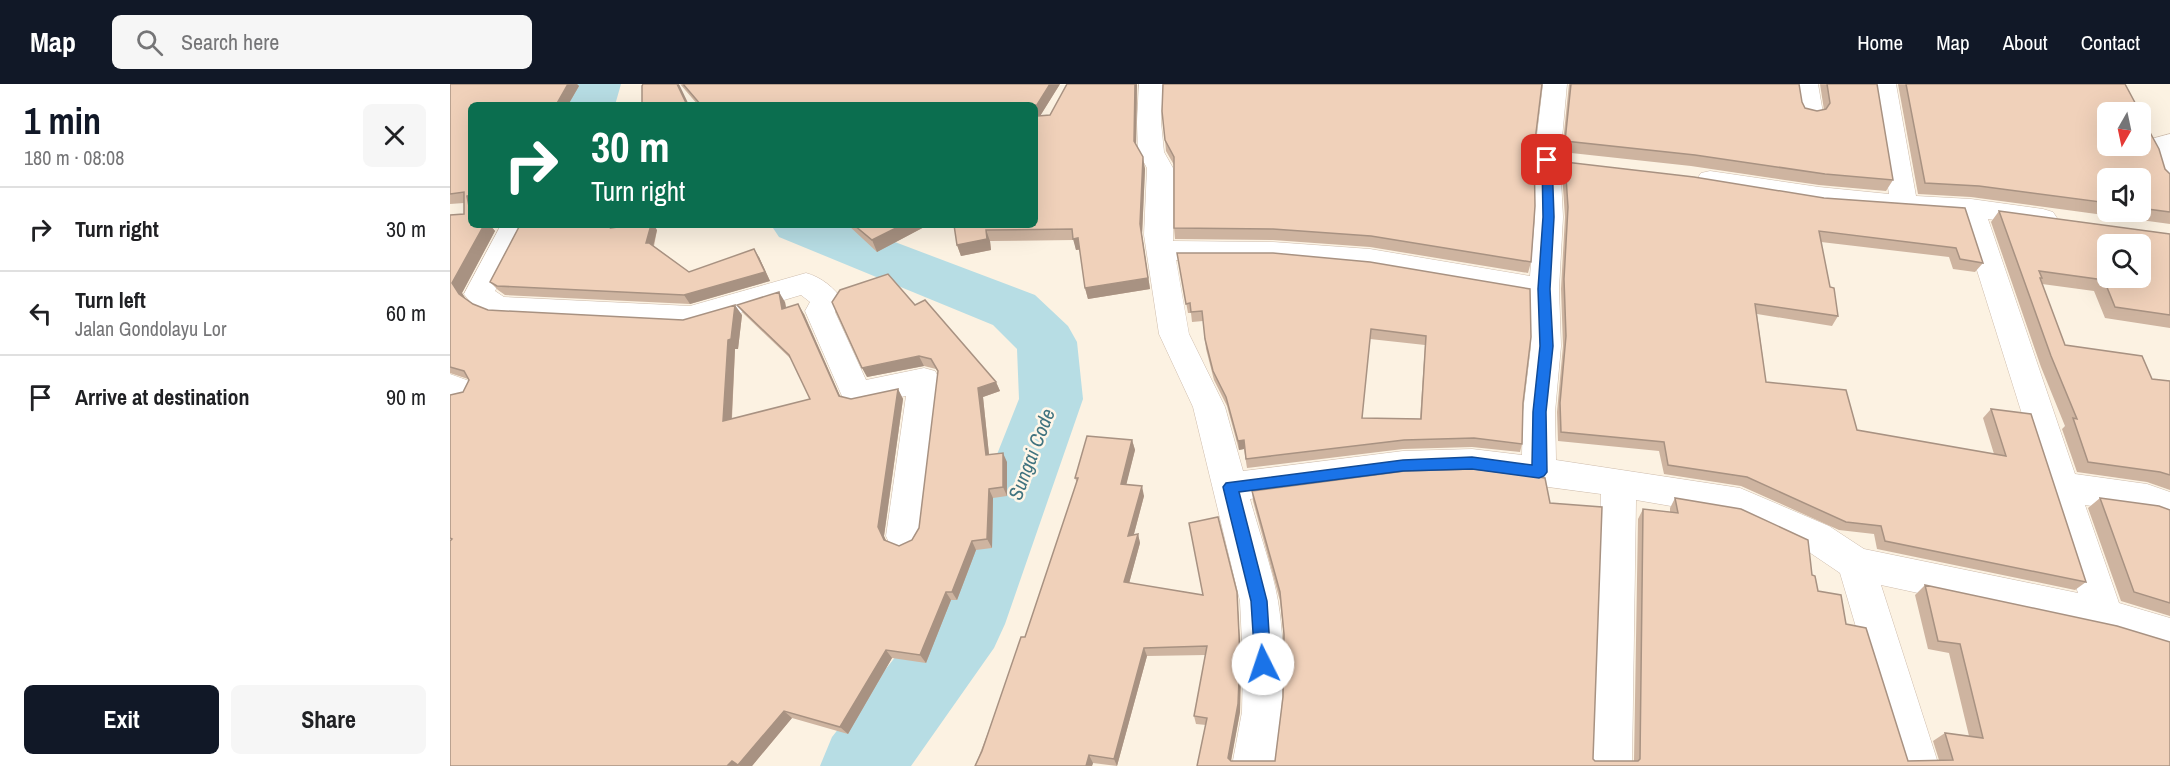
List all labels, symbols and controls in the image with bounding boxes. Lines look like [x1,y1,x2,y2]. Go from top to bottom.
search box [112,15,532,69]
text: Map [30,23,76,61]
icon: search [133,26,166,59]
text: Search here [181,27,279,57]
text: Home [1857,28,1903,57]
text: Map [1936,28,1970,57]
text: About [2003,28,2048,57]
text: Contact [2081,28,2140,57]
text: 1 min [24,97,101,145]
north arrow [2097,102,2151,156]
map controls [2097,102,2151,288]
button: close [363,104,426,167]
text: 30 m [591,119,670,175]
icon: right [492,126,570,204]
pin [1521,134,1572,185]
icon: arrive [1530,143,1563,176]
text: 180 m · 08:08 [24,144,124,171]
button: sound [2097,168,2151,222]
text: Turn right [591,173,685,209]
icon: right [24,213,57,246]
text: Turn right [75,214,159,244]
text: 30 m [386,214,426,244]
button: search [2097,234,2151,288]
text: Turn left [75,285,146,315]
icon: left [24,297,57,330]
text: 60 m [386,298,426,328]
text: Jalan Gondolayu Lor [75,315,226,342]
icon: arrive [24,381,57,414]
text: Arrive at destination [75,382,249,412]
text: 90 m [386,382,426,412]
water label: Sungai Code [1001,404,1061,504]
position arrow [1231,632,1295,696]
button: Exit [24,685,219,754]
button: Share [231,685,426,754]

